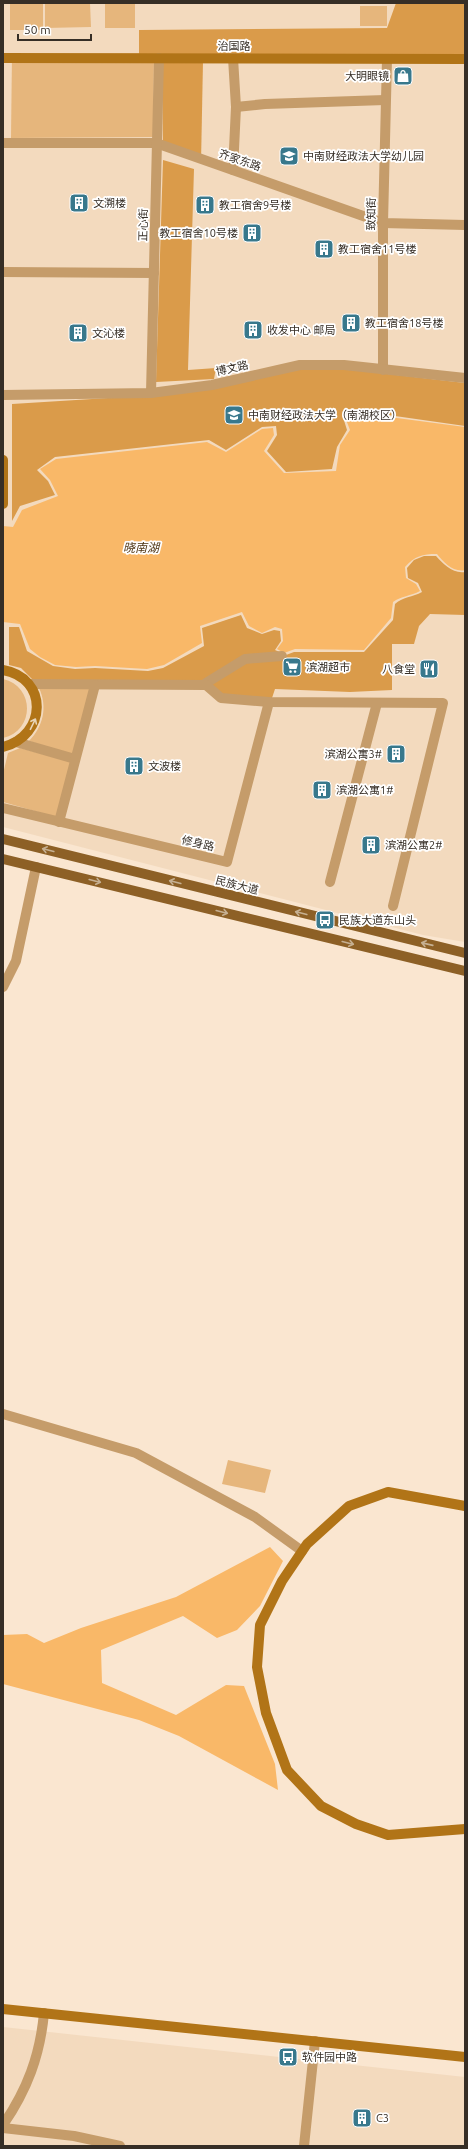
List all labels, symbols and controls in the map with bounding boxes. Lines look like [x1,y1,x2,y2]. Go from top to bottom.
scale bar [18,16,91,42]
text: 50 m [24,23,51,36]
street label: 治国路 [218,40,251,52]
shop icon: 大明眼镜 [392,65,414,87]
place label: 大明眼镜 [345,70,389,82]
school or university icon: 中南财经政法大学幼儿园 [278,145,300,167]
street label: 齐家东路 [217,147,263,173]
place label: 中南财经政法大学幼儿园 [303,150,424,162]
building icon: 文溯楼 [68,192,90,214]
building icon: 教工宿舍9号楼 [194,194,216,216]
place label: 文溯楼 [93,197,126,209]
street label: 致知街 [365,197,377,231]
place label: 教工宿舍9号楼 [219,199,291,211]
street label: 正心街 [137,208,149,242]
building icon: 教工宿舍10号楼 [241,222,263,244]
place label: 教工宿舍10号楼 [160,227,238,239]
building icon: 教工宿舍11号楼 [313,238,335,260]
place label: 教工宿舍11号楼 [338,243,416,255]
building icon: 教工宿舍18号楼 [340,312,362,334]
place label: 教工宿舍18号楼 [365,317,443,329]
building icon: 收发中心 邮局 [242,319,264,341]
building icon: 文沁楼 [67,322,89,344]
place label: 收发中心 邮局 [267,324,336,336]
place label: 文沁楼 [92,327,125,339]
street label: 博文路 [215,358,249,378]
school or university icon: 中南财经政法大学（南湖校区） [223,404,245,426]
place label: 中南财经政法大学（南湖校区） [248,409,402,421]
water label: 晓南湖 [123,541,161,554]
supermarket icon: 滨湖超市 [281,656,303,678]
restaurant icon: 八食堂 [418,658,440,680]
place label: 滨湖超市 [306,661,350,673]
place label: 八食堂 [382,663,415,675]
one-way arrow [30,718,37,730]
building icon: 滨湖公寓3# [385,743,407,765]
place label: 滨湖公寓3# [325,748,382,760]
building icon: 文波楼 [123,755,145,777]
place label: 文波楼 [148,760,181,772]
building icon: 滨湖公寓1# [311,779,333,801]
place label: 滨湖公寓1# [336,784,393,796]
street label: 修身路 [181,833,215,853]
building icon: 滨湖公寓2# [360,834,382,856]
place label: 滨湖公寓2# [385,839,442,851]
one-way arrow [42,846,55,854]
street label: 民族大道 [214,874,260,896]
one-way arrow [89,878,102,885]
one-way arrow [168,878,181,885]
one-way arrow [215,909,228,916]
one-way arrow [294,909,307,917]
bus stop icon: 民族大道东山头 [314,909,336,931]
place label: 民族大道东山头 [339,914,416,926]
one-way arrow [341,940,354,947]
one-way arrow [421,940,434,947]
bus stop icon: 软件园中路 [277,2046,299,2068]
place label: 软件园中路 [302,2051,357,2063]
building icon: C3 [351,2107,373,2129]
place label: C3 [376,2112,389,2124]

